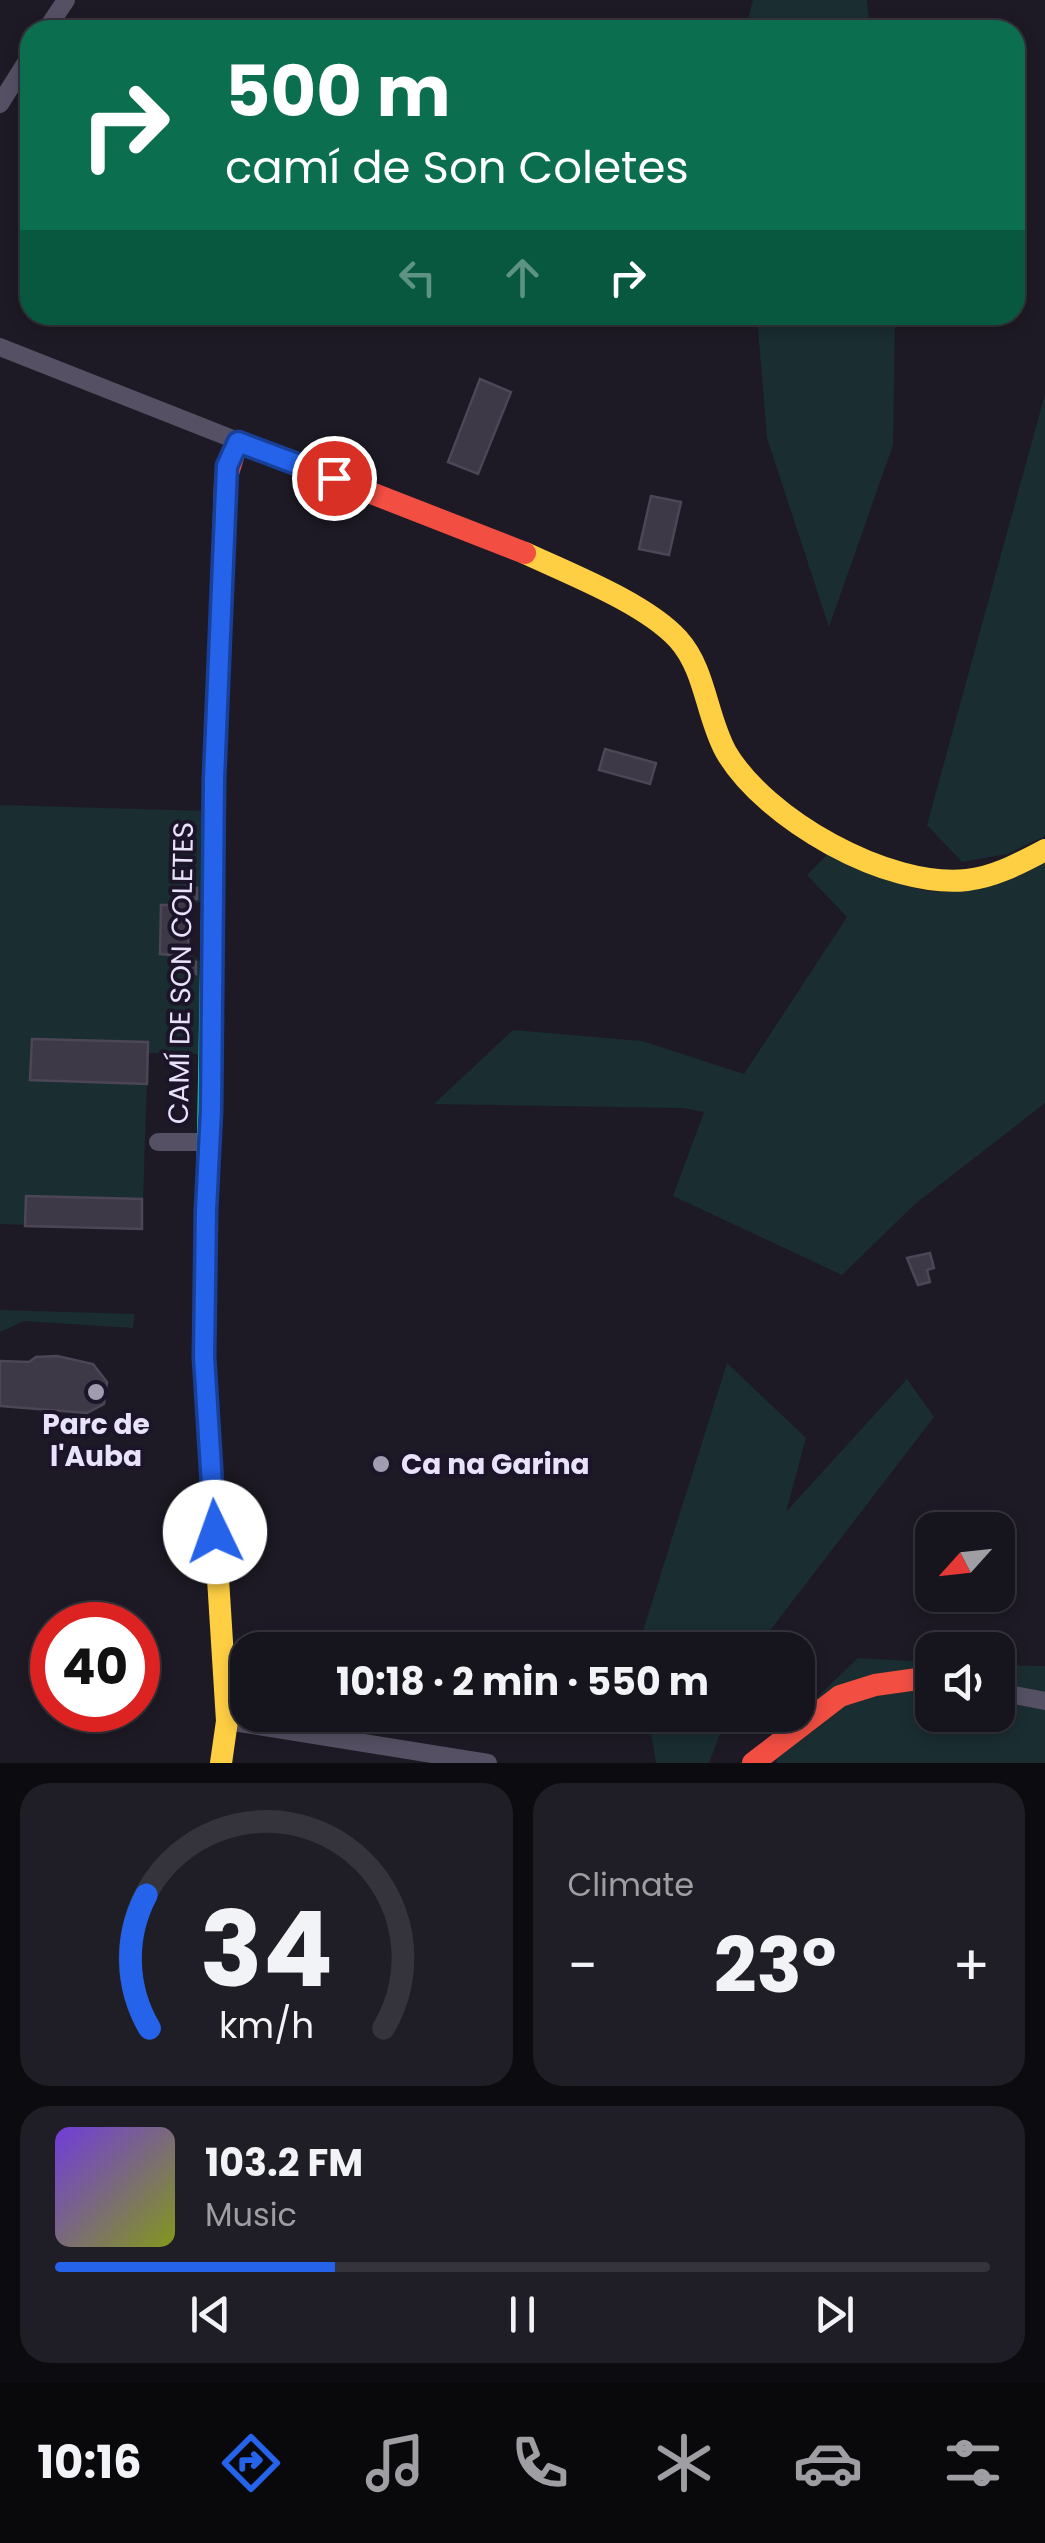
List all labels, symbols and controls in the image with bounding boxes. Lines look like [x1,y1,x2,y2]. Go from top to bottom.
text: 500 m [225,42,451,141]
icon: right [60,60,190,190]
text: camí de Son Coletes [225,136,689,199]
icon: left [390,250,445,305]
icon: ahead [495,250,550,305]
icon: right [600,250,655,305]
pin [292,436,377,521]
icon: arrive [307,451,362,506]
street label: CAMÍ DE SON COLETES [159,822,203,1124]
marker: Parc de l'Auba [85,1381,107,1403]
place label: Parc de l'Auba [42,1405,150,1476]
place label: Ca na Garina [401,1445,590,1484]
marker: Ca na Garina [370,1453,392,1475]
position arrow [163,1480,267,1584]
north arrow [915,1512,1015,1612]
map controls [915,1512,1015,1732]
speed limit sign: 40 [30,1602,160,1732]
button: sound [915,1632,1015,1732]
text: 10:18 · 2 min · 550 m [336,1655,709,1708]
text: Climate [568,1862,694,1907]
text: 34 [200,1877,333,2022]
text: 23° [714,1913,837,2018]
text: − [568,1927,598,2004]
text: + [952,1927,990,2004]
text: km/h [219,2000,314,2051]
text: 103.2 FM [205,2136,363,2189]
text: Music [205,2192,297,2237]
icon: previous [183,2287,238,2342]
icon: pause [495,2287,550,2342]
icon: next [807,2287,862,2342]
icon: directions [216,2428,286,2498]
icon: music [360,2428,430,2498]
icon: phone [505,2428,575,2498]
icon: climate [649,2428,719,2498]
icon: car [793,2428,863,2498]
icon: filters [938,2428,1008,2498]
text: 10:16 [37,2431,142,2494]

